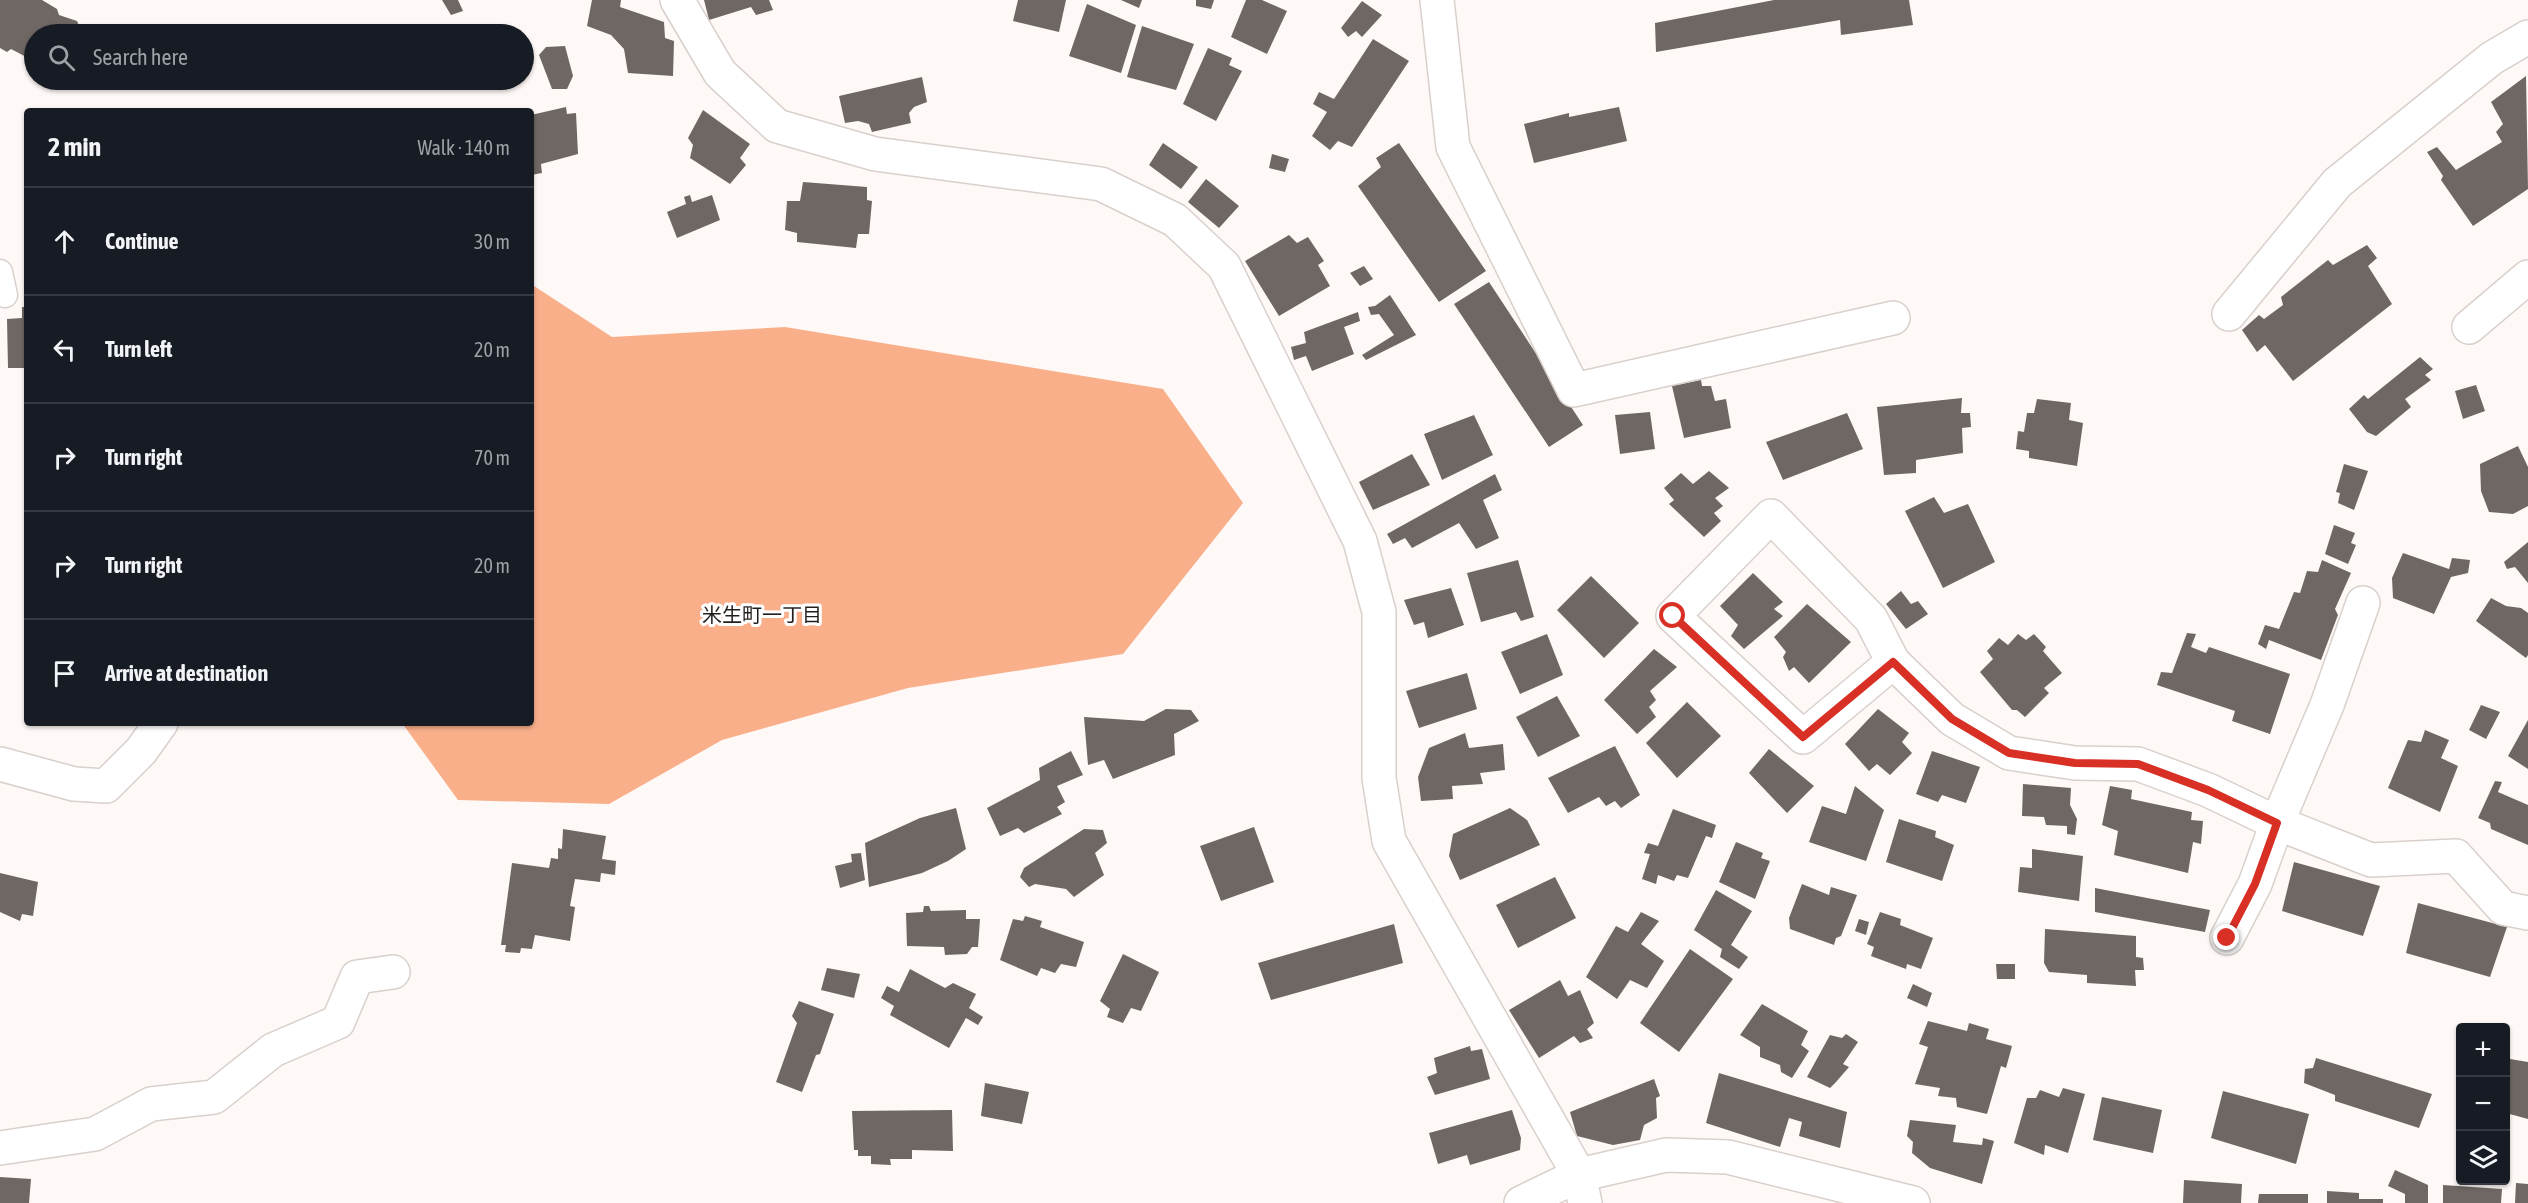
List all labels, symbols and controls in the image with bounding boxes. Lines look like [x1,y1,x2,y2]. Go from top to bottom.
search box [24,24,534,90]
icon: search [45,41,78,74]
text: Search here [93,44,188,70]
text: 2 min [48,132,101,162]
text: Walk · 140 m [418,136,510,159]
icon: ahead [48,225,81,258]
text: Continue [105,228,179,254]
text: 30 m [474,230,510,253]
icon: left [48,333,81,366]
text: Turn left [105,336,172,362]
text: 20 m [474,338,510,361]
icon: right [48,441,81,474]
text: Turn right [105,444,182,470]
text: 70 m [474,446,510,469]
icon: right [48,549,81,582]
text: Turn right [105,552,182,578]
text: 20 m [474,554,510,577]
route start [1659,602,1685,628]
district label: 米生町一丁目 [702,603,822,626]
icon: arrive [48,657,81,690]
text: Arrive at destination [105,660,268,686]
route end [2213,924,2239,950]
map controls [2456,1023,2510,1185]
button: + [2456,1023,2510,1077]
button: − [2456,1077,2510,1131]
button: layers [2456,1131,2510,1185]

